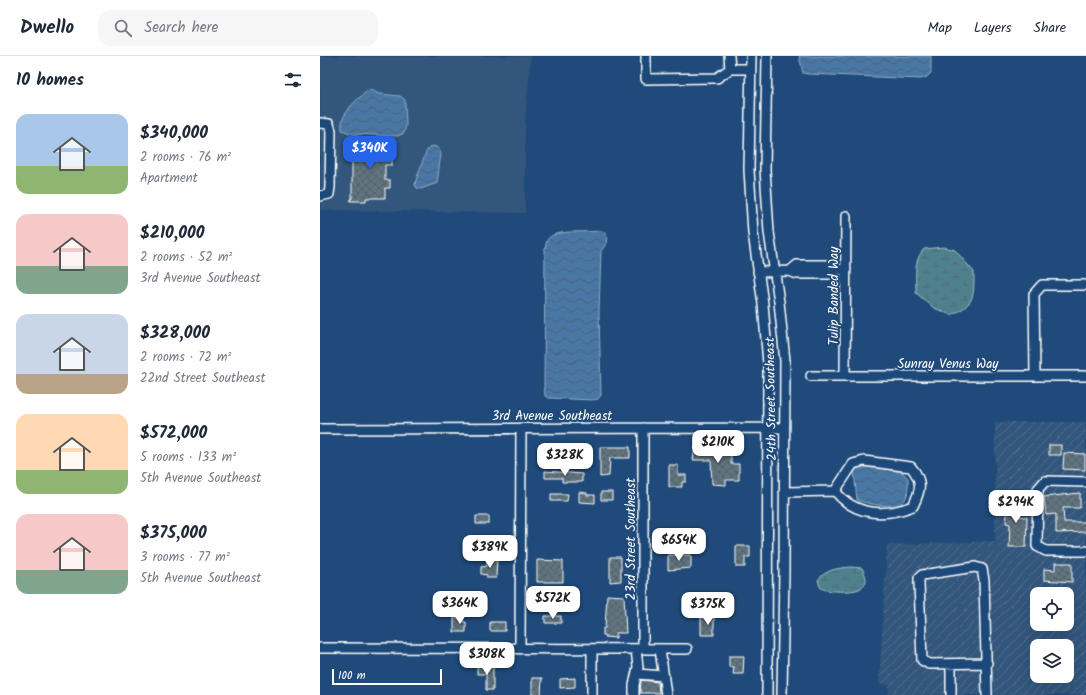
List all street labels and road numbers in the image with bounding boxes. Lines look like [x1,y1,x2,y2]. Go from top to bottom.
street label: Tulip Banded Way [824,246,845,345]
street label: 24th Street Southeast [760,336,783,461]
street label: Sunray Venus Way [898,354,999,375]
street label: 3rd Avenue Southeast [492,406,613,427]
street label: 23rd Street Southeast [621,477,642,600]

